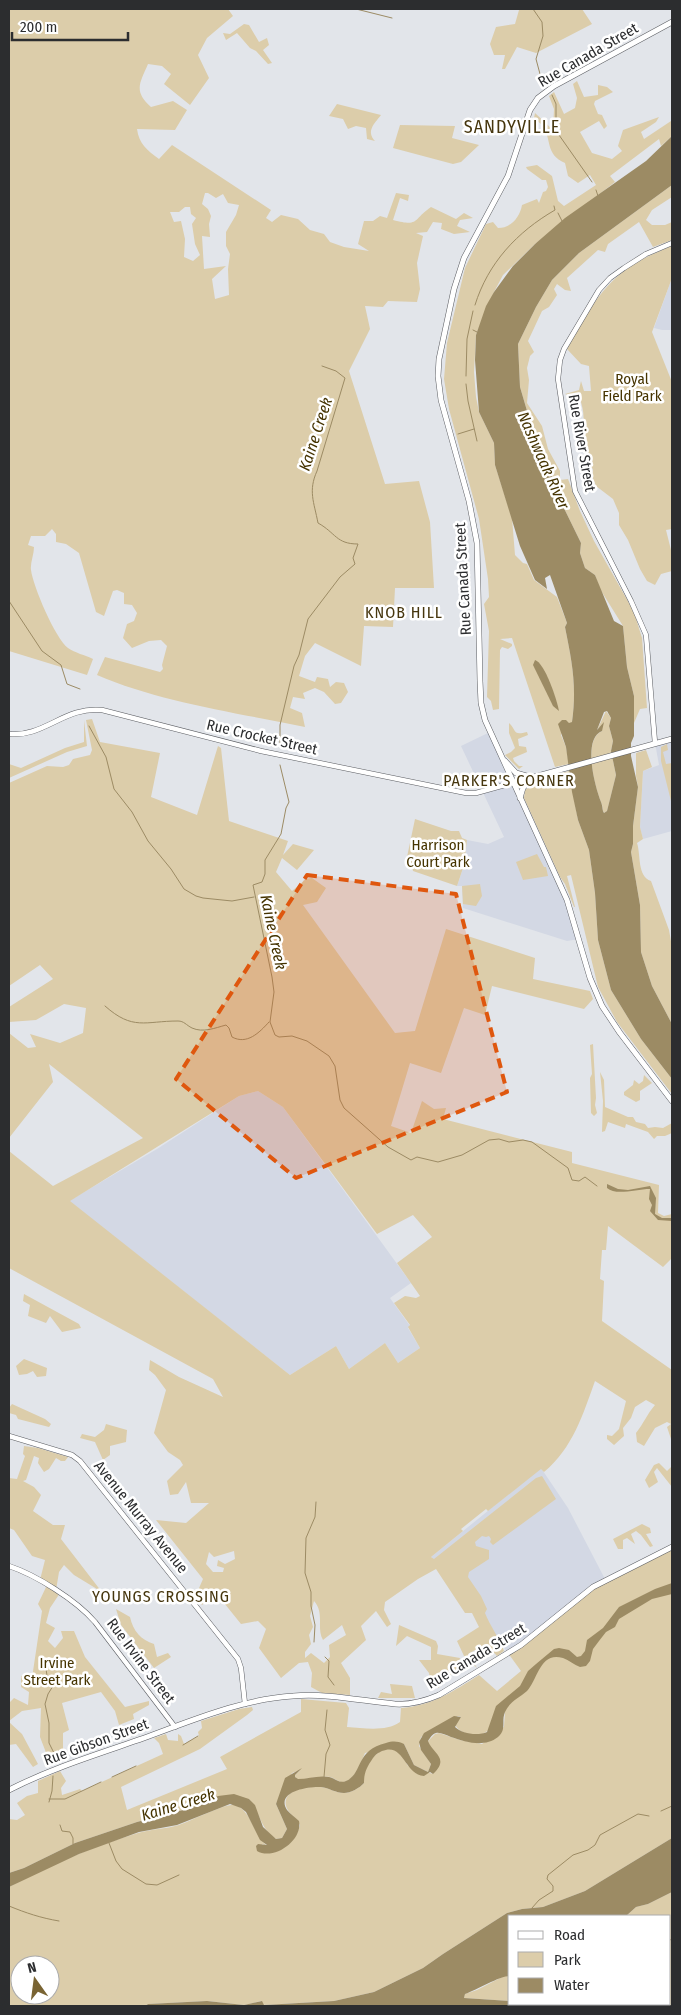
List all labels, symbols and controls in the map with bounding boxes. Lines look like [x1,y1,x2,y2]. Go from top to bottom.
scale bar [12,10,129,42]
text: 200 m [20,18,57,36]
street label: Rue Canada Street [535,19,641,91]
district label: SANDYVILLE [464,116,560,138]
park label: Royal Field Park [602,370,662,405]
street label: Rue River Street [565,393,599,493]
water label: Kaine Creek [295,395,336,473]
water label: Nashwaak River [514,409,574,512]
street label: Rue Canada Street [451,522,475,636]
district label: KNOB HILL [365,603,443,622]
street label: Rue Crocket Street [205,716,319,759]
district label: PARKER'S CORNER [443,771,575,790]
park label: Harrison Court Park [406,836,470,871]
water label: Kaine Creek [256,893,291,971]
street label: Avenue Murray Avenue [90,1457,192,1577]
district label: YOUNGS CROSSING [92,1587,230,1606]
street label: Rue Irvine Street [103,1615,179,1707]
street label: Rue Canada Street [423,1619,529,1693]
park label: Irvine Street Park [23,1654,91,1689]
street label: Rue Gibson Street [41,1715,151,1769]
water label: Kaine Creek [139,1784,217,1825]
legend [508,1915,671,2005]
text: Road [554,1926,585,1944]
text: Park [554,1951,581,1969]
north arrow [10,1955,60,2005]
text: N [26,1959,38,1977]
text: Water [554,1976,590,1994]

